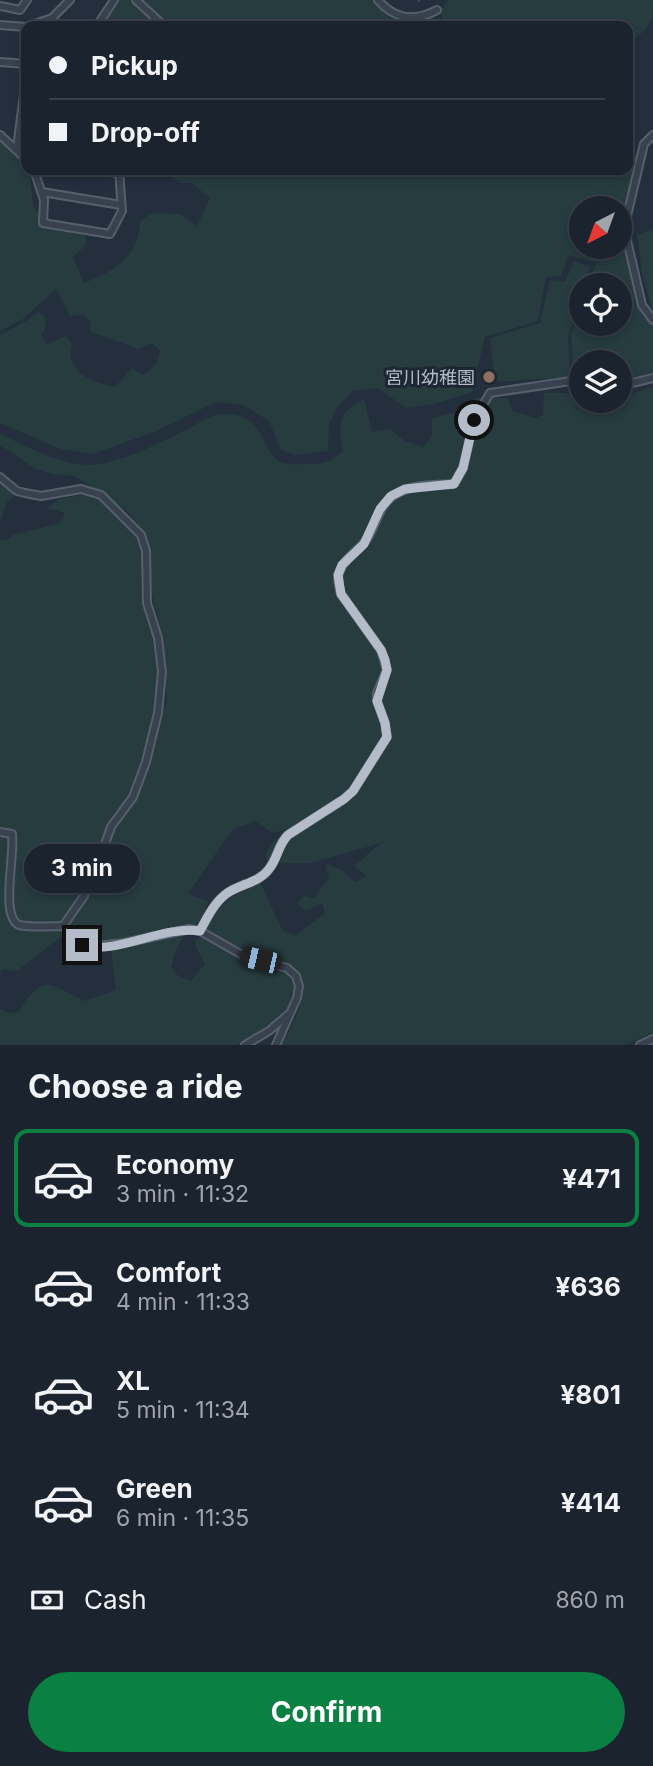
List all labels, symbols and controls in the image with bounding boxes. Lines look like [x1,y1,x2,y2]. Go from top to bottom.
text: Pickup [91,50,178,81]
text: Drop-off [91,117,200,148]
north arrow [569,196,632,259]
map controls [569,196,632,413]
button: locate [569,273,632,336]
button: layers [569,350,632,413]
place label: 宮川幼稚園 [385,367,475,388]
marker: 宮川幼稚園 [481,369,497,385]
route start [458,404,490,436]
callout: 3 min [24,844,140,892]
text: 3 min [51,854,113,882]
route end [66,929,98,961]
car [238,945,283,975]
text: Choose a ride [28,1067,243,1106]
icon: car [32,1147,95,1210]
text: Economy [116,1149,234,1180]
text: ¥471 [562,1163,621,1194]
text: 3 min · 11:32 [116,1180,249,1208]
icon: car [32,1255,95,1318]
text: Comfort [116,1257,221,1288]
text: ¥636 [556,1271,621,1302]
text: 4 min · 11:33 [116,1288,250,1316]
icon: car [32,1363,95,1426]
text: XL [116,1365,150,1396]
text: ¥801 [561,1379,621,1410]
text: 5 min · 11:34 [116,1396,250,1424]
icon: car [32,1471,95,1534]
text: Green [116,1473,193,1504]
text: ¥414 [561,1487,621,1518]
text: 6 min · 11:35 [116,1504,249,1532]
icon: cash [28,1581,66,1619]
text: Cash [84,1584,147,1615]
text: 860 m [555,1586,625,1614]
button: Confirm [28,1672,625,1752]

